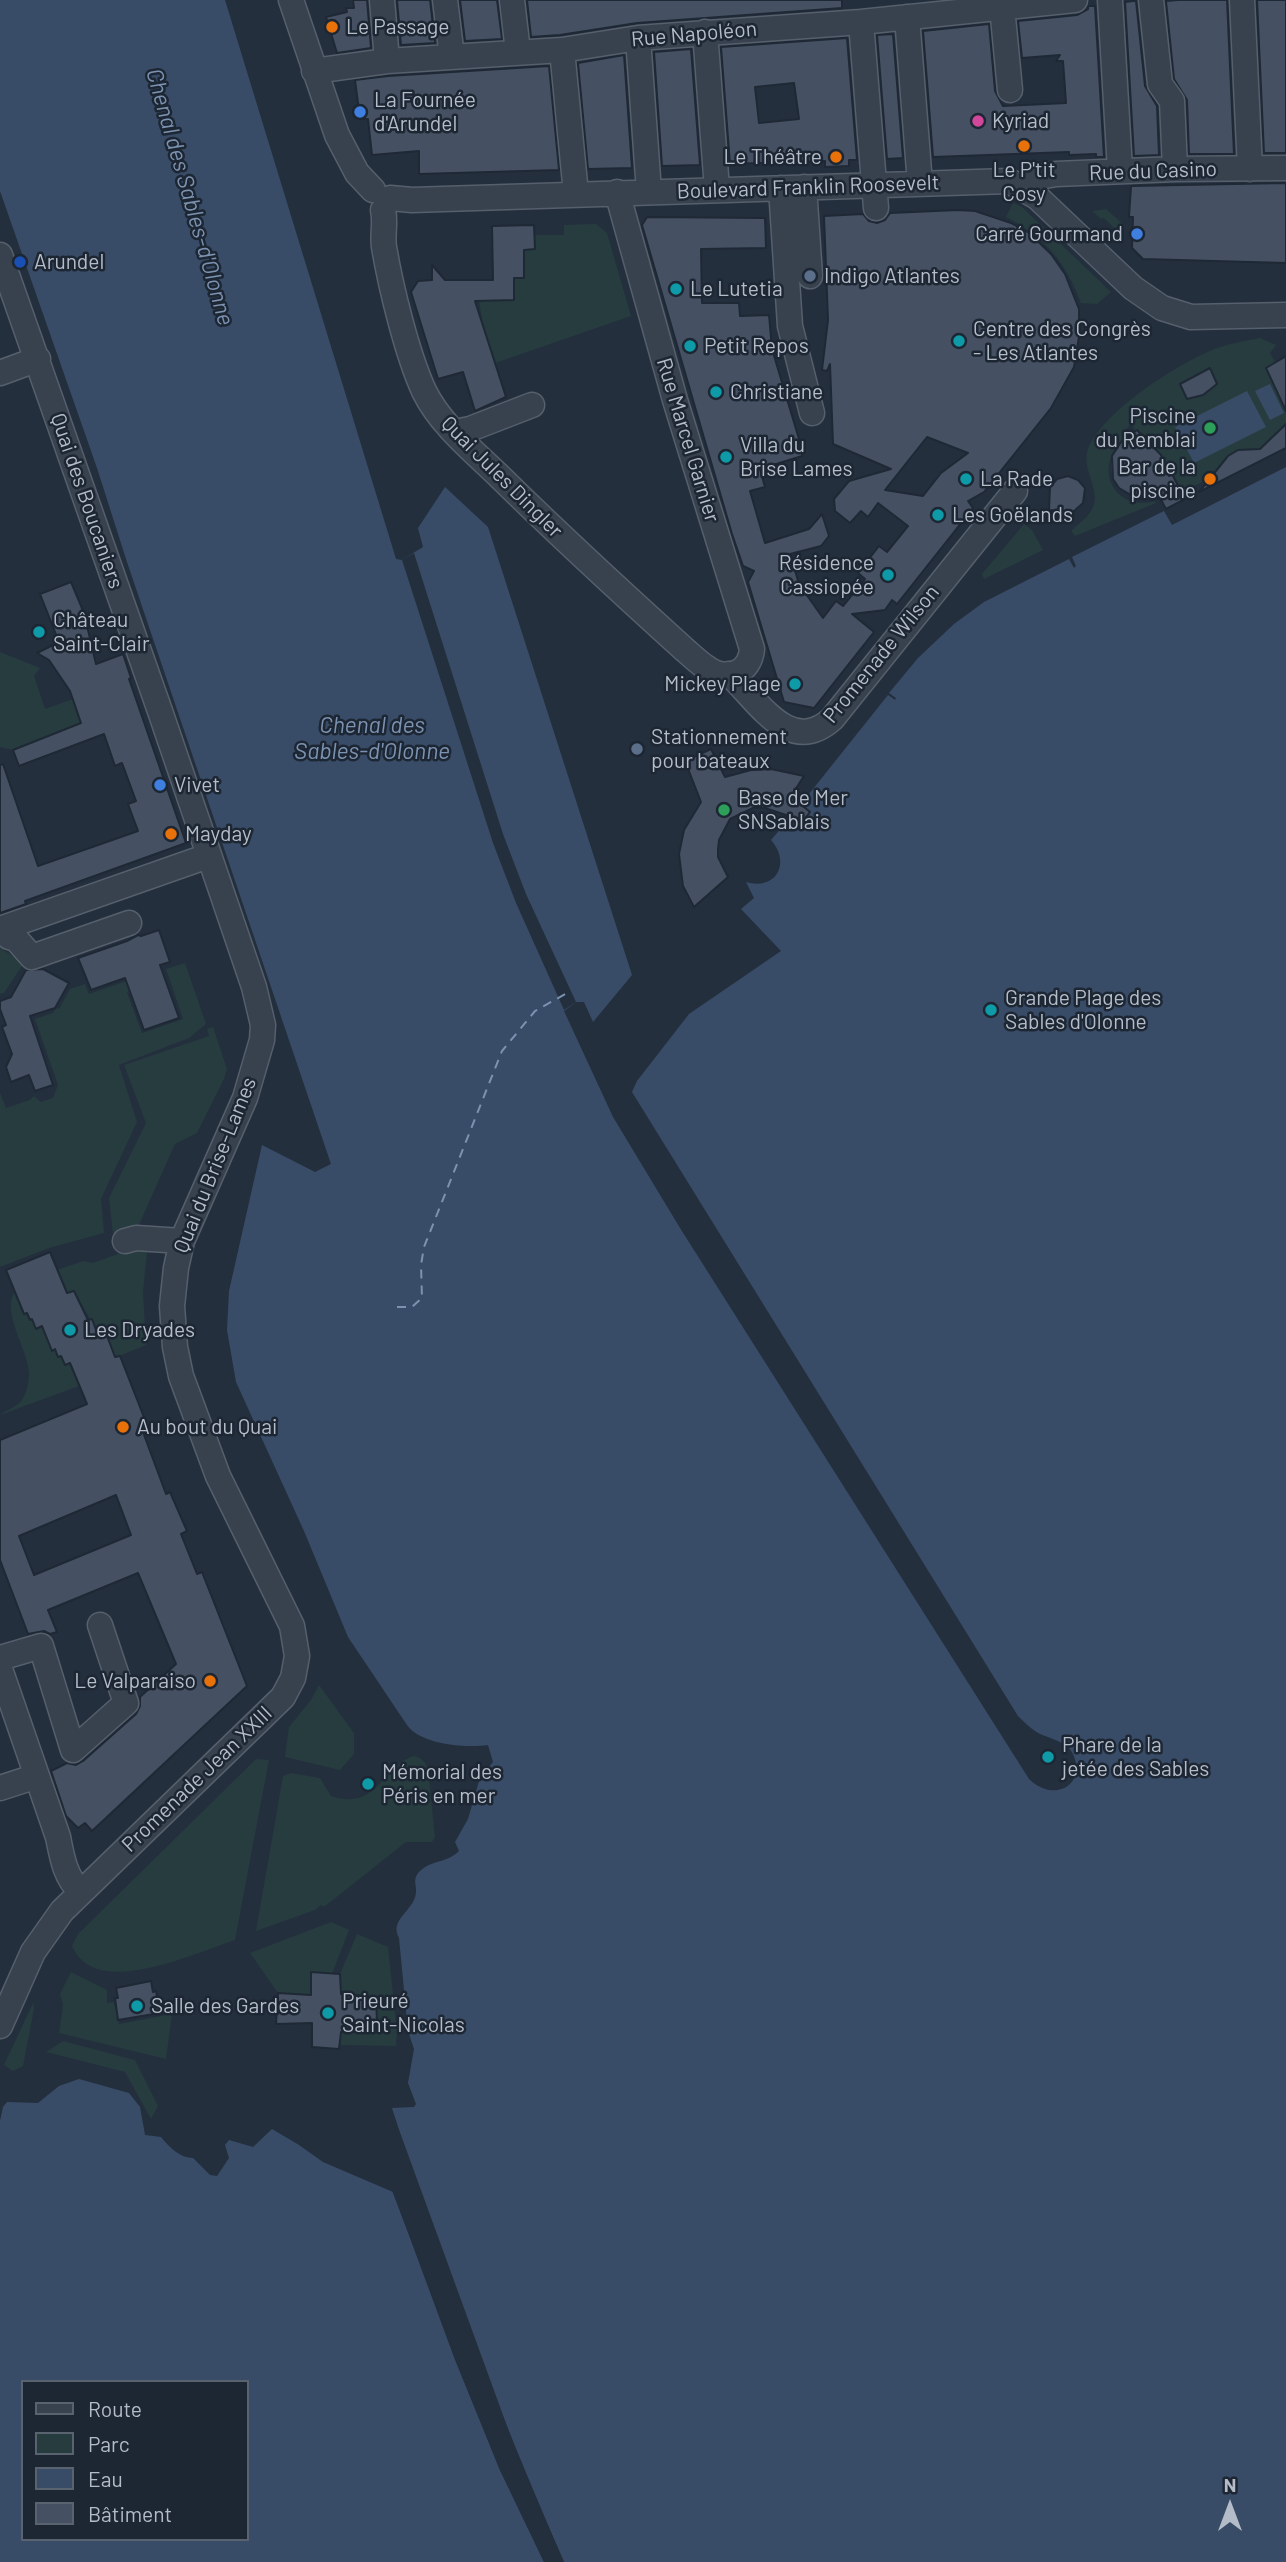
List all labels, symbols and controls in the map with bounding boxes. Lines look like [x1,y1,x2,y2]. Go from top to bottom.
place label: Le Passage [346,14,449,40]
street label: Rue Napoléon [630,16,758,52]
marker: Le Passage [324,19,340,35]
water label: Chenal des Sables-d'Olonne [140,65,240,329]
place label: La Fournée d'Arundel [374,87,476,137]
marker: La Fournée d'Arundel [352,104,368,120]
place label: Kyriad [992,108,1049,134]
marker: Kyriad [970,113,986,129]
marker: Le P'tit Cosy [1016,138,1032,154]
place label: Le Théâtre [723,144,822,170]
marker: Le Théâtre [828,149,844,165]
street label: Rue du Casino [1089,156,1217,186]
place label: Le P'tit Cosy [992,157,1056,207]
street label: Boulevard Franklin Roosevelt [676,170,940,204]
place label: Carré Gourmand [975,221,1123,247]
marker: Carré Gourmand [1129,226,1145,242]
place label: Arundel [34,249,104,275]
marker: Arundel [12,254,28,270]
place label: Indigo Atlantes [824,263,960,289]
marker: Indigo Atlantes [802,268,818,284]
place label: Le Lutetia [690,276,783,302]
marker: Le Lutetia [668,281,684,297]
place label: Centre des Congrès - Les Atlantes [973,316,1151,366]
place label: Petit Repos [704,333,809,359]
marker: Centre des Congrès - Les Atlantes [951,333,967,349]
marker: Petit Repos [682,338,698,354]
street label: Rue Marcel Garnier [651,355,725,525]
place label: Christiane [730,379,823,405]
marker: Christiane [708,384,724,400]
place label: Piscine du Remblai [1095,403,1196,453]
street label: Quai des Boucaniers [45,410,129,592]
street label: Quai Jules Dingler [436,411,568,543]
marker: Piscine du Remblai [1202,420,1218,436]
place label: Villa du Brise Lames [740,432,853,482]
marker: Villa du Brise Lames [718,449,734,465]
place label: Bar de la piscine [1118,454,1196,504]
place label: La Rade [980,466,1053,492]
marker: La Rade [958,471,974,487]
marker: Bar de la piscine [1202,471,1218,487]
place label: Les Goëlands [952,502,1073,528]
marker: Les Goëlands [930,507,946,523]
place label: Résidence Cassiopée [779,550,874,600]
marker: Résidence Cassiopée [880,567,896,583]
street label: Promenade Wilson [818,580,944,728]
place label: Château Saint-Clair [53,607,150,657]
marker: Château Saint-Clair [31,624,47,640]
place label: Mickey Plage [664,671,781,697]
marker: Mickey Plage [787,676,803,692]
water label: Chenal des Sables-d'Olonne [294,711,450,765]
place label: Stationnement pour bateaux [651,724,787,774]
marker: Stationnement pour bateaux [629,741,645,757]
place label: Vivet [174,772,220,798]
marker: Vivet [152,777,168,793]
place label: Base de Mer SNSablais [738,785,848,835]
marker: Base de Mer SNSablais [716,802,732,818]
place label: Mayday [185,821,252,847]
marker: Mayday [163,826,179,842]
place label: Grande Plage des Sables d'Olonne [1005,985,1161,1035]
marker: Grande Plage des Sables d'Olonne [983,1002,999,1018]
street label: Quai du Brise-Lames [168,1073,262,1257]
place label: Les Dryades [84,1317,195,1343]
marker: Les Dryades [62,1322,78,1338]
place label: Au bout du Quai [137,1414,277,1440]
marker: Au bout du Quai [115,1419,131,1435]
place label: Le Valparaiso [74,1668,196,1694]
marker: Le Valparaiso [202,1673,218,1689]
street label: Promenade Jean XXIII [117,1701,277,1857]
place label: Phare de la jetée des Sables [1062,1732,1209,1782]
marker: Phare de la jetée des Sables [1040,1749,1056,1765]
place label: Mémorial des Péris en mer [382,1759,502,1809]
marker: Mémorial des Péris en mer [360,1776,376,1792]
place label: Prieuré Saint-Nicolas [342,1988,465,2038]
place label: Salle des Gardes [151,1993,299,2019]
marker: Salle des Gardes [129,1998,145,2014]
marker: Prieuré Saint-Nicolas [320,2005,336,2021]
legend [21,2380,248,2541]
text: Route [88,2396,142,2421]
text: Parc [88,2431,130,2456]
text: Eau [88,2466,123,2491]
north arrow [1195,2471,1265,2541]
text: N [1224,2473,1236,2496]
text: Bâtiment [88,2501,172,2526]

